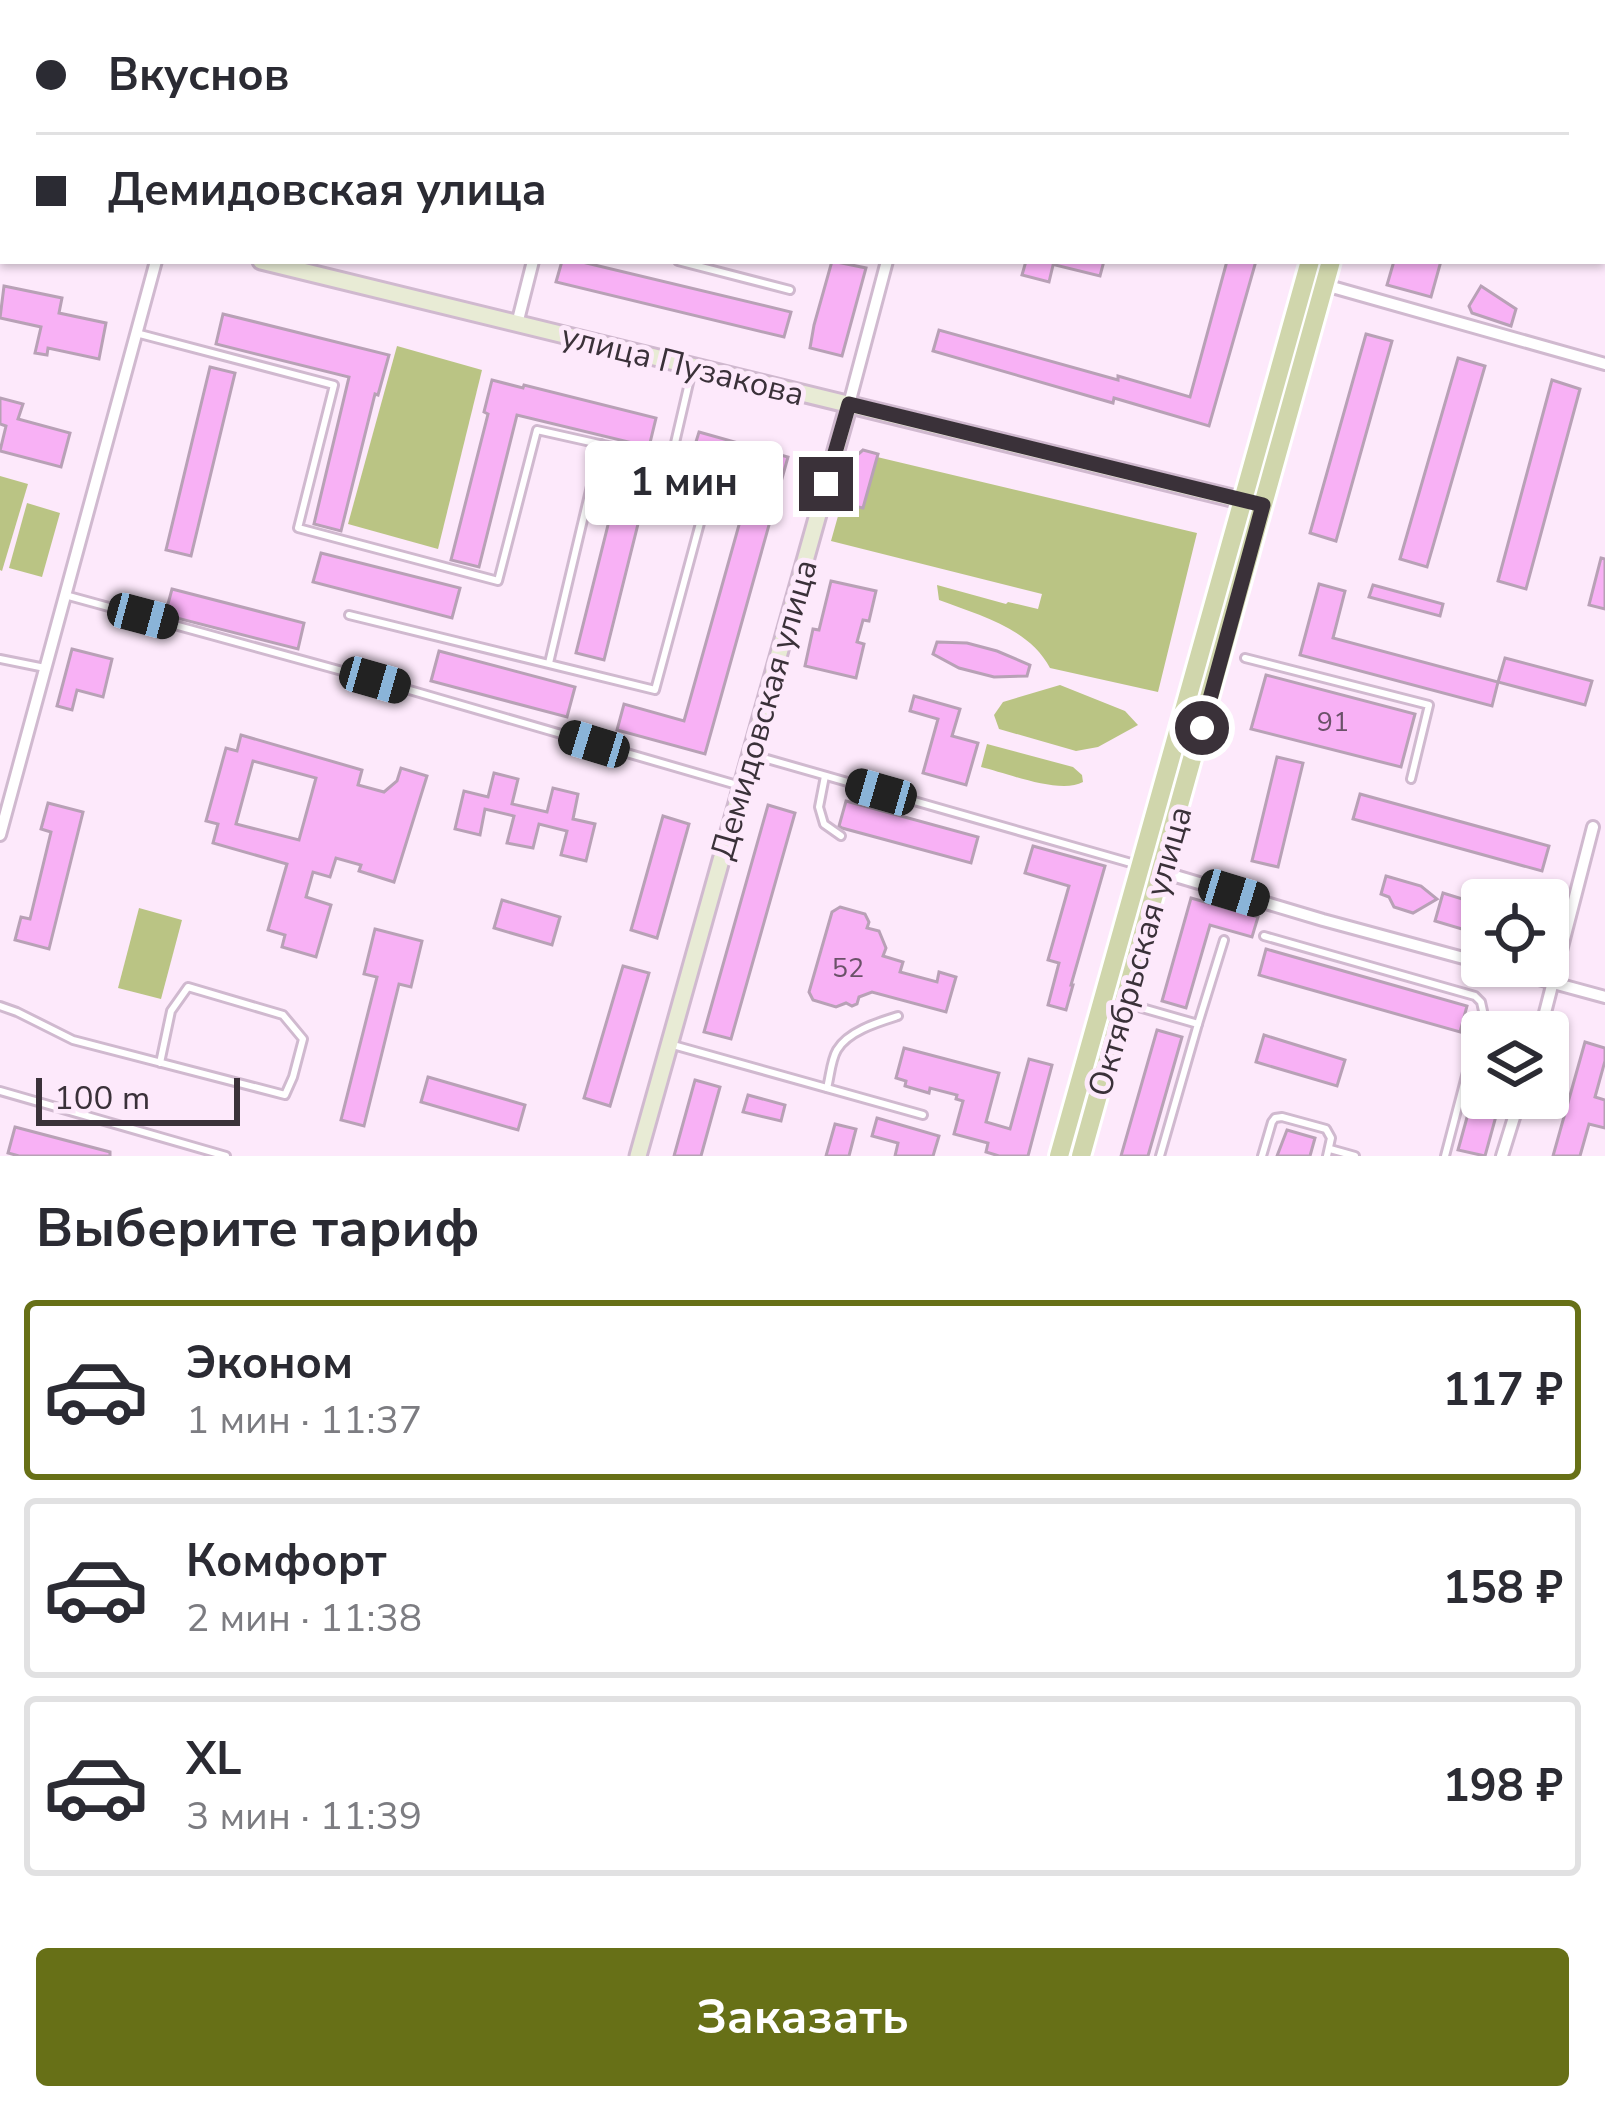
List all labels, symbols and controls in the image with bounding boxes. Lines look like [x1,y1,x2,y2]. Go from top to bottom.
text: Вкуснов [108,45,289,106]
text: Демидовская улица [108,160,547,221]
street label: улица Пузакова [557,314,809,417]
callout: 1 мин [586,442,784,526]
text: 1 мин [630,456,738,509]
route end [799,457,853,511]
street label: Демидовская улица [700,554,829,865]
car [104,589,182,643]
car [335,653,415,707]
route start [1175,701,1229,755]
house number: 91 [1317,704,1349,741]
car [554,716,634,772]
car [841,765,921,819]
street label: Октябрьская улица [1077,801,1203,1102]
car [1194,865,1274,921]
map controls [1461,879,1569,1119]
button: locate [1461,879,1569,987]
house number: 52 [832,950,864,987]
button: layers [1461,1011,1569,1119]
scale bar [36,1072,240,1125]
text: 100 m [54,1076,150,1121]
text: Выберите тариф [36,1191,479,1265]
text: Эконом [186,1333,353,1394]
icon: car [42,1336,150,1444]
text: 117 ₽ [1443,1360,1563,1421]
text: 1 мин · 11:37 [186,1394,422,1447]
text: Комфорт [186,1531,387,1592]
icon: car [42,1534,150,1642]
text: 158 ₽ [1443,1558,1563,1619]
text: 2 мин · 11:38 [186,1592,422,1645]
text: XL [186,1729,242,1790]
icon: car [42,1732,150,1840]
text: 198 ₽ [1443,1756,1563,1817]
text: 3 мин · 11:39 [186,1790,422,1843]
button: Заказать [36,1948,1569,2086]

